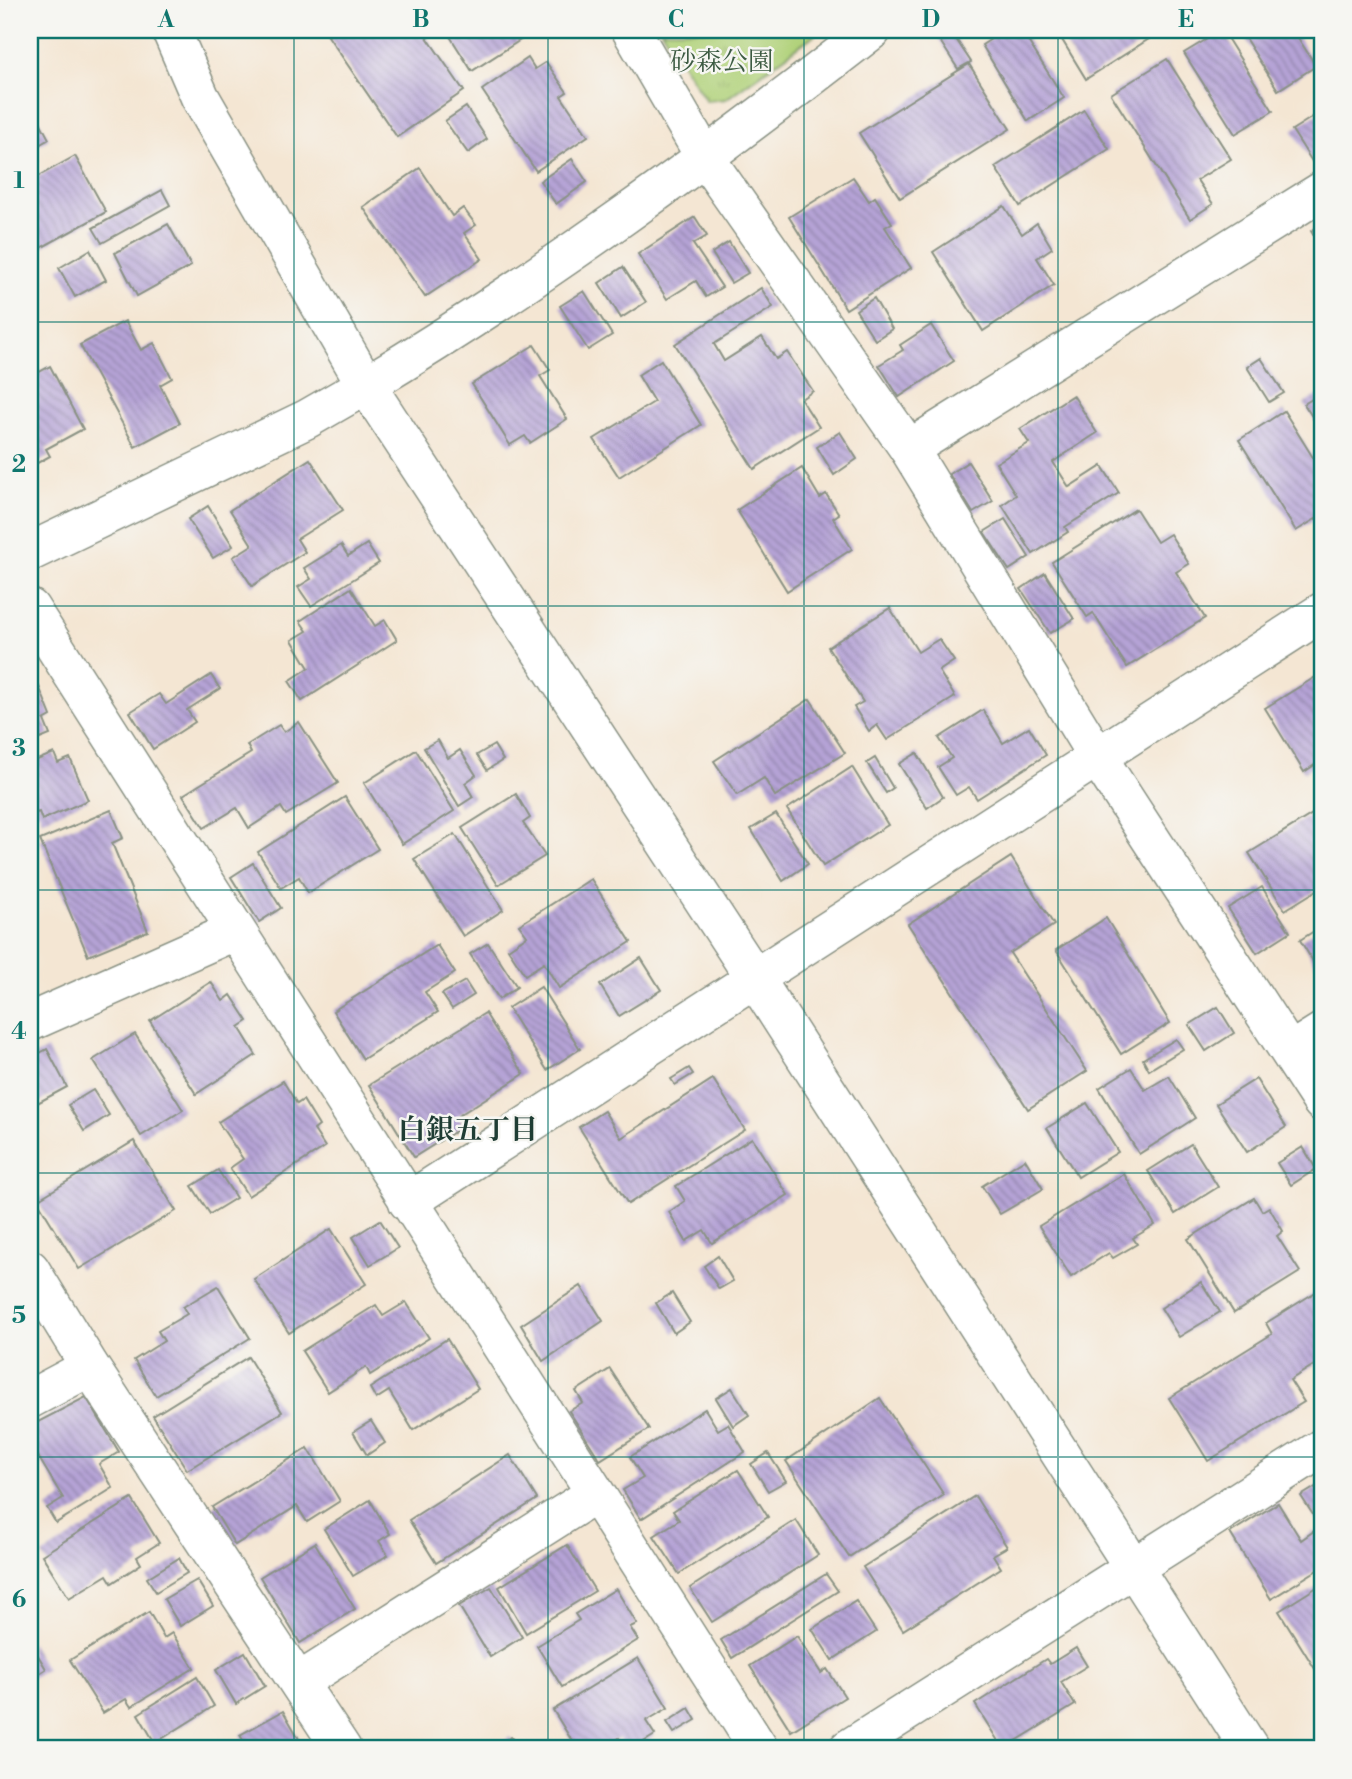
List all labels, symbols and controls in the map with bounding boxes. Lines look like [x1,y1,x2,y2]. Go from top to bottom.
text: A [157,6,175,34]
text: B [412,6,430,34]
text: C [668,6,684,34]
text: D [922,6,940,34]
text: E [1178,6,1194,34]
park label: 砂森公園 [670,46,774,78]
text: 1 [13,167,25,195]
text: 2 [12,451,26,479]
text: 3 [12,735,26,763]
text: 4 [11,1018,27,1046]
district label: 白銀五丁目 [398,1113,538,1148]
text: 5 [12,1302,26,1330]
text: 6 [12,1586,26,1614]

